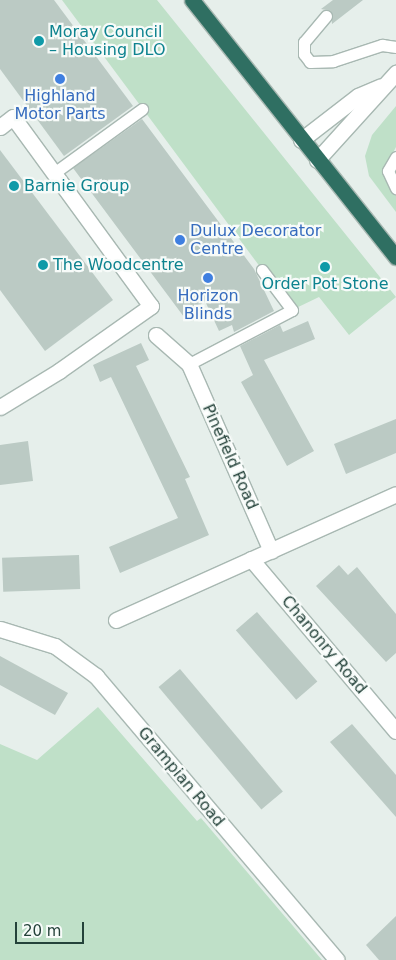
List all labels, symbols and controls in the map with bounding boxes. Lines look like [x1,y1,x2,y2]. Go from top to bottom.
place label: Moray Council – Housing DLO [49,22,165,60]
marker: Moray Council – Housing DLO [33,35,45,47]
marker: Highland Motor Parts [54,73,66,85]
place label: Highland Motor Parts [14,86,106,124]
place label: Barnie Group [24,176,129,196]
marker: Barnie Group [8,180,20,192]
place label: Dulux Decorator Centre [190,221,321,259]
marker: Dulux Decorator Centre [174,234,186,246]
place label: The Woodcentre [53,255,184,275]
marker: The Woodcentre [37,259,49,271]
marker: Order Pot Stone [319,261,331,273]
marker: Horizon Blinds [202,272,214,284]
place label: Order Pot Stone [262,274,388,294]
place label: Horizon Blinds [177,286,239,324]
street label: Pinefield Road [198,401,262,513]
street label: Chanonry Road [277,592,371,698]
street label: Grampian Road [134,723,228,831]
scale bar [18,912,86,944]
text: 20 m [23,922,61,940]

